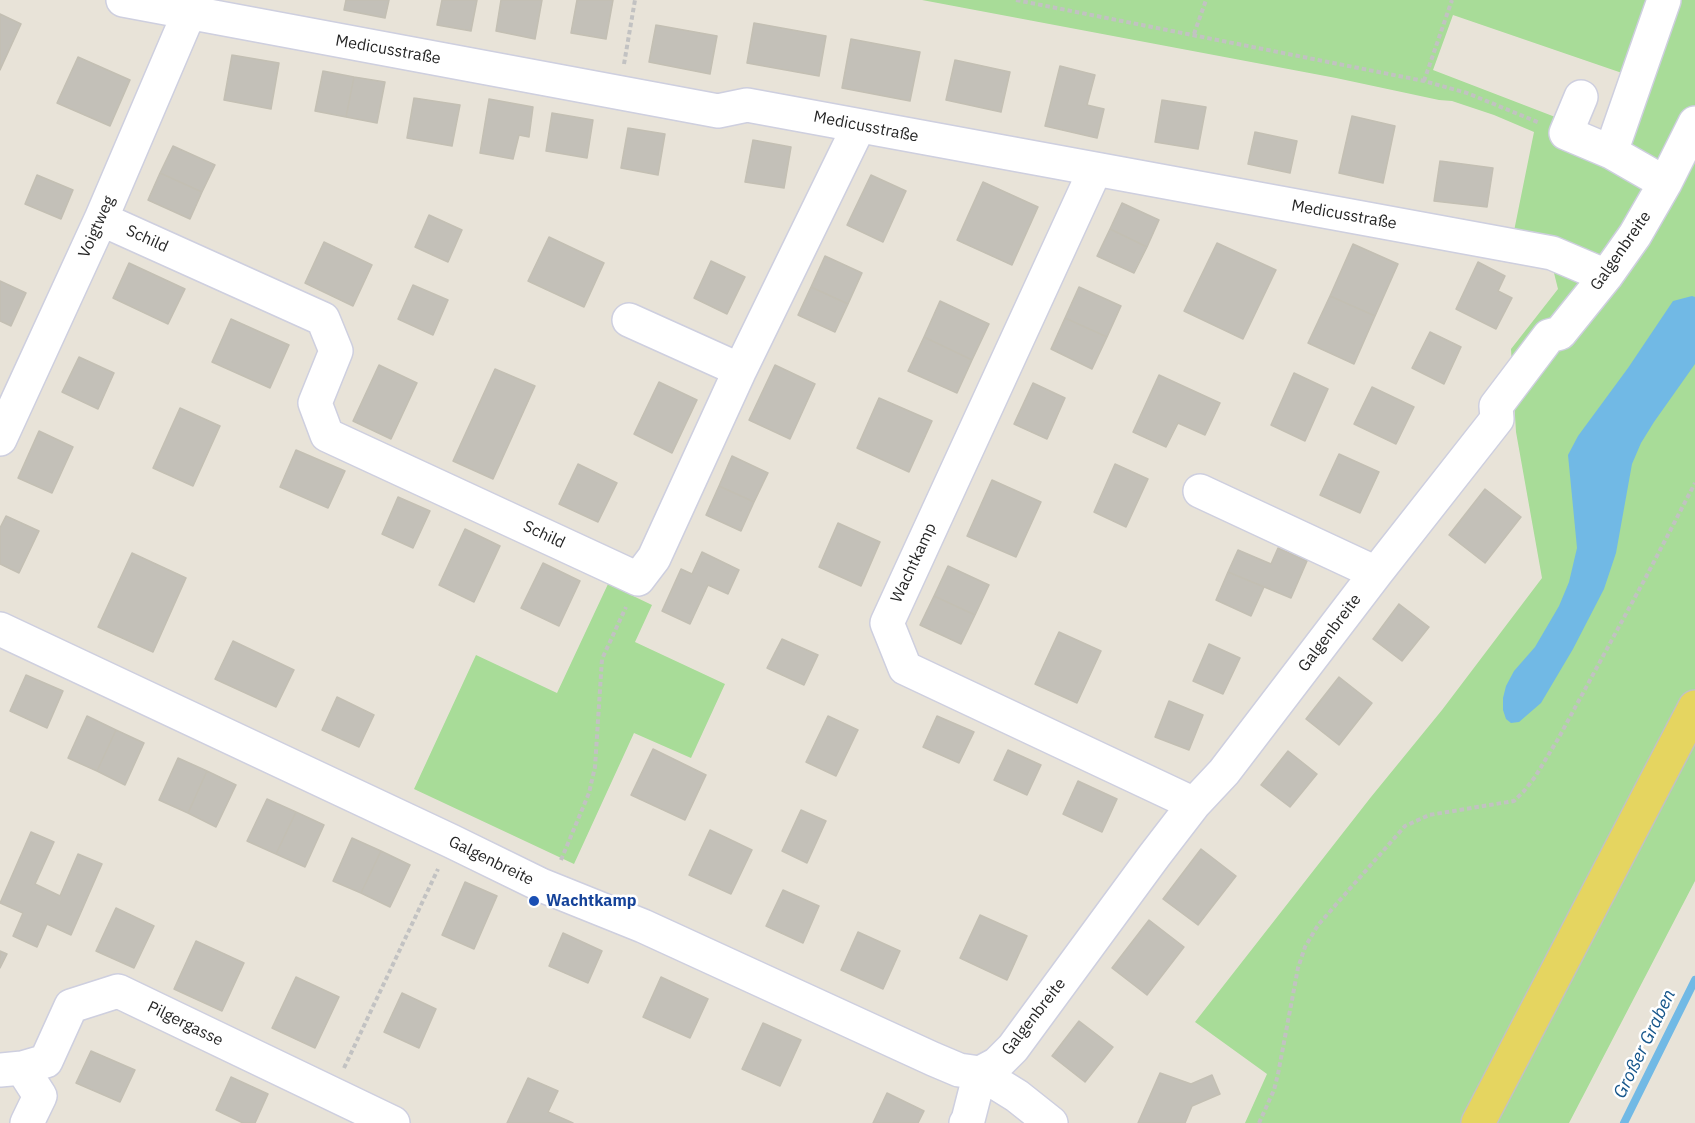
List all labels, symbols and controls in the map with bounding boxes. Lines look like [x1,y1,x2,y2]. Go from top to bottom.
street label: Medicusstraße [334,31,442,69]
street label: Medicusstraße [812,107,920,147]
street label: Voigtweg [75,193,119,261]
street label: Medicusstraße [1290,196,1398,234]
street label: Galgenbreite [1587,208,1655,294]
street label: Schild [123,221,171,257]
street label: Schild [520,517,568,553]
street label: Wachtkamp [887,520,941,606]
street label: Galgenbreite [1295,590,1365,676]
street label: Galgenbreite [445,832,537,890]
place label: Wachtkamp [546,891,636,911]
marker: Wachtkamp [527,894,541,908]
street label: Galgenbreite [998,975,1070,1059]
water label: Großer Graben [1609,986,1681,1102]
street label: Pilgergasse [144,997,226,1051]

